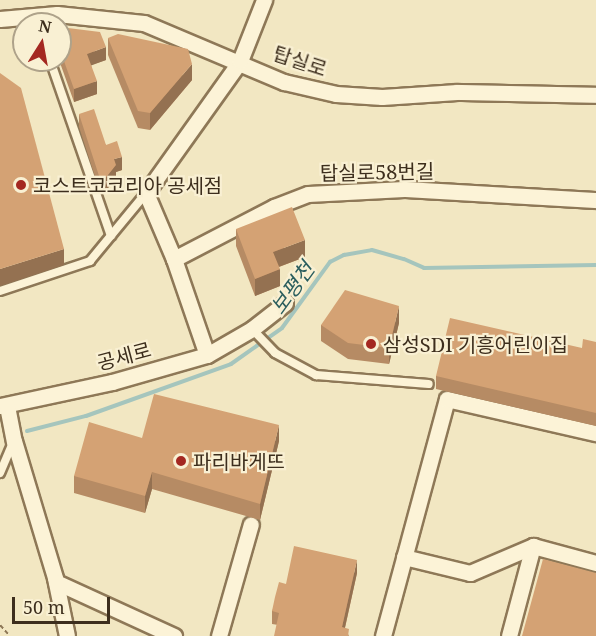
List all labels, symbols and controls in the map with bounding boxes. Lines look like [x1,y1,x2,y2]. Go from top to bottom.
north arrow [12,12,72,72]
text: N [37,14,53,38]
street label: 탑실로 [270,41,330,81]
street label: 탑실로58번길 [320,159,434,185]
place label: 코스트코코리아 공세점 [33,173,222,197]
marker: 코스트코코리아 공세점 [14,178,28,192]
water label: 보평천 [265,257,319,319]
place label: 삼성SDI 기흥어린이집 [383,332,568,356]
street label: 공세로 [94,337,154,375]
marker: 삼성SDI 기흥어린이집 [364,337,378,351]
place label: 파리바게뜨 [193,449,285,473]
marker: 파리바게뜨 [174,454,188,468]
scale bar [15,585,112,623]
text: 50 m [23,595,65,619]

